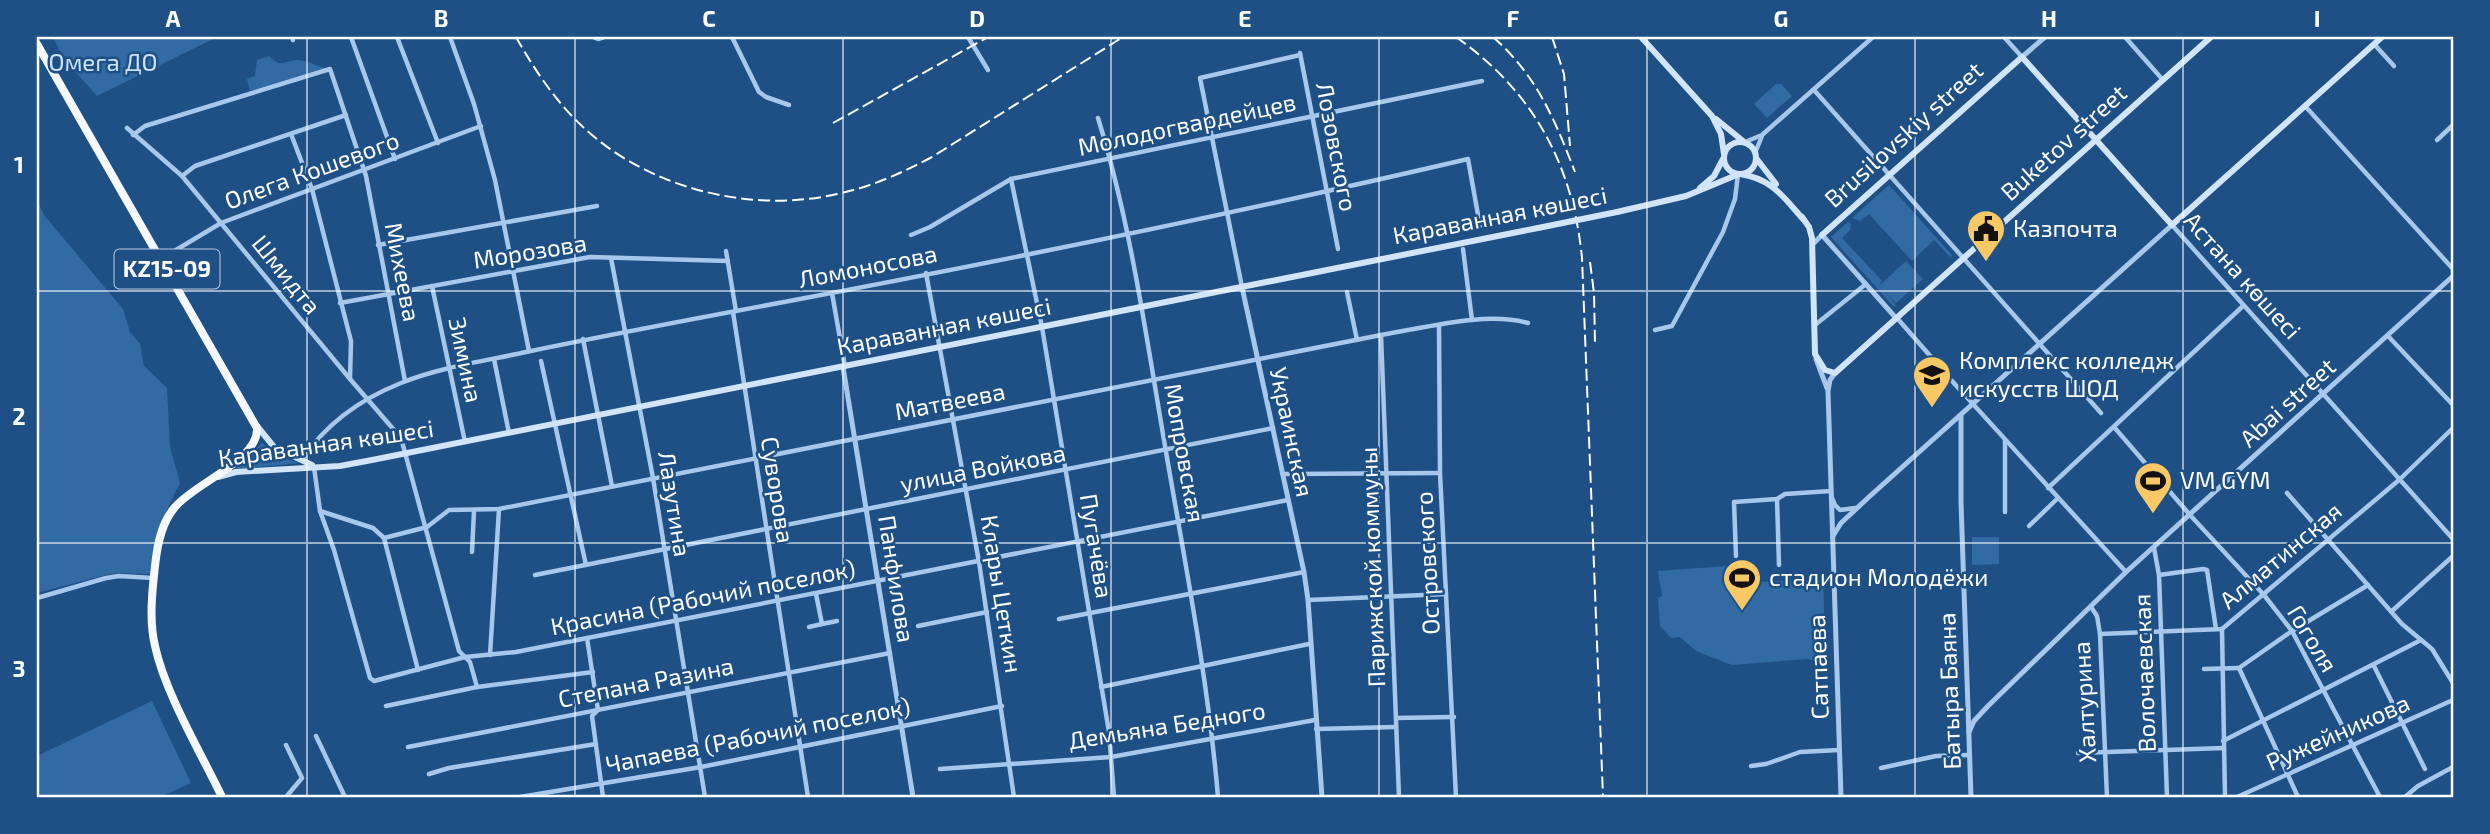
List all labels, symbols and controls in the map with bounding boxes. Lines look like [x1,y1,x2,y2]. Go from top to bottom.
text: A [165,4,181,32]
text: B [434,4,448,32]
text: C [702,4,716,32]
text: D [969,4,985,32]
text: E [1238,4,1252,32]
text: F [1507,4,1520,32]
text: G [1774,4,1788,32]
text: H [2041,4,2057,32]
text: I [2314,4,2320,32]
park label: Омега ДО [48,47,158,76]
street label: Brusilovskiy street [1818,55,1988,213]
street label: Buketov street [1994,78,2132,206]
street label: Лозовского [1311,80,1364,214]
street label: Молодогвардейцев [1075,86,1298,161]
street label: Олега Кошевого [220,125,403,215]
text: 1 [14,150,24,178]
street label: Караванная көшесі [1390,180,1609,250]
street label: Астана көшесі [2179,206,2308,344]
public building icon: Казпочта [1965,208,2007,263]
place label: Казпочта [2013,213,2118,242]
street label: Михеева [380,220,427,324]
street label: Морозова [471,227,589,274]
street label: Шмидта [247,229,328,319]
street label: Ломоносова [796,238,939,293]
road number: KZ15-09 [114,250,220,288]
street label: Караванная көшесі [834,291,1053,361]
street label: Зимина [443,314,490,405]
place label: Комплекс колледж искусств ШОД [1959,345,2174,403]
street label: Abai street [2233,351,2341,452]
school or university icon: Комплекс колледж искусств ШОД [1911,354,1953,409]
street label: Украинская [1265,364,1320,499]
street label: Матвеева [892,376,1007,425]
street label: Мопровская [1159,381,1212,524]
text: 2 [12,402,26,430]
street label: Караванная көшесі [216,413,436,472]
street label: Суворова [755,434,801,545]
street label: улица Войкова [897,437,1068,499]
street label: Парижской коммуны [1353,446,1391,688]
street label: Лазутина [652,449,698,559]
sports icon: VM GYM [2132,460,2174,515]
place label: VM GYM [2180,465,2271,494]
street label: Пугачёва [1074,491,1120,600]
street label: Островского [1408,491,1445,635]
street label: Алматинская [2213,495,2347,614]
street label: Панфилова [873,513,922,644]
street label: Клары Цеткин [976,513,1029,675]
street label: Красина (Рабочий поселок) [548,553,858,640]
sports icon: стадион Молодёжи [1721,557,1763,612]
place label: стадион Молодёжи [1769,562,1988,591]
street label: Волочаевская [2126,593,2161,753]
street label: Гоголя [2282,599,2345,677]
street label: Батыра Баяна [1931,612,1966,770]
street label: Сатпаева [1801,614,1834,720]
street label: Халтурина [2066,641,2102,763]
street label: Степана Разина [555,650,736,713]
text: 3 [12,654,26,682]
street label: Ружейникова [2261,687,2414,777]
street label: Чапаева (Рабочий поселок) [603,691,913,778]
street label: Демьяна Бедного [1066,695,1267,754]

